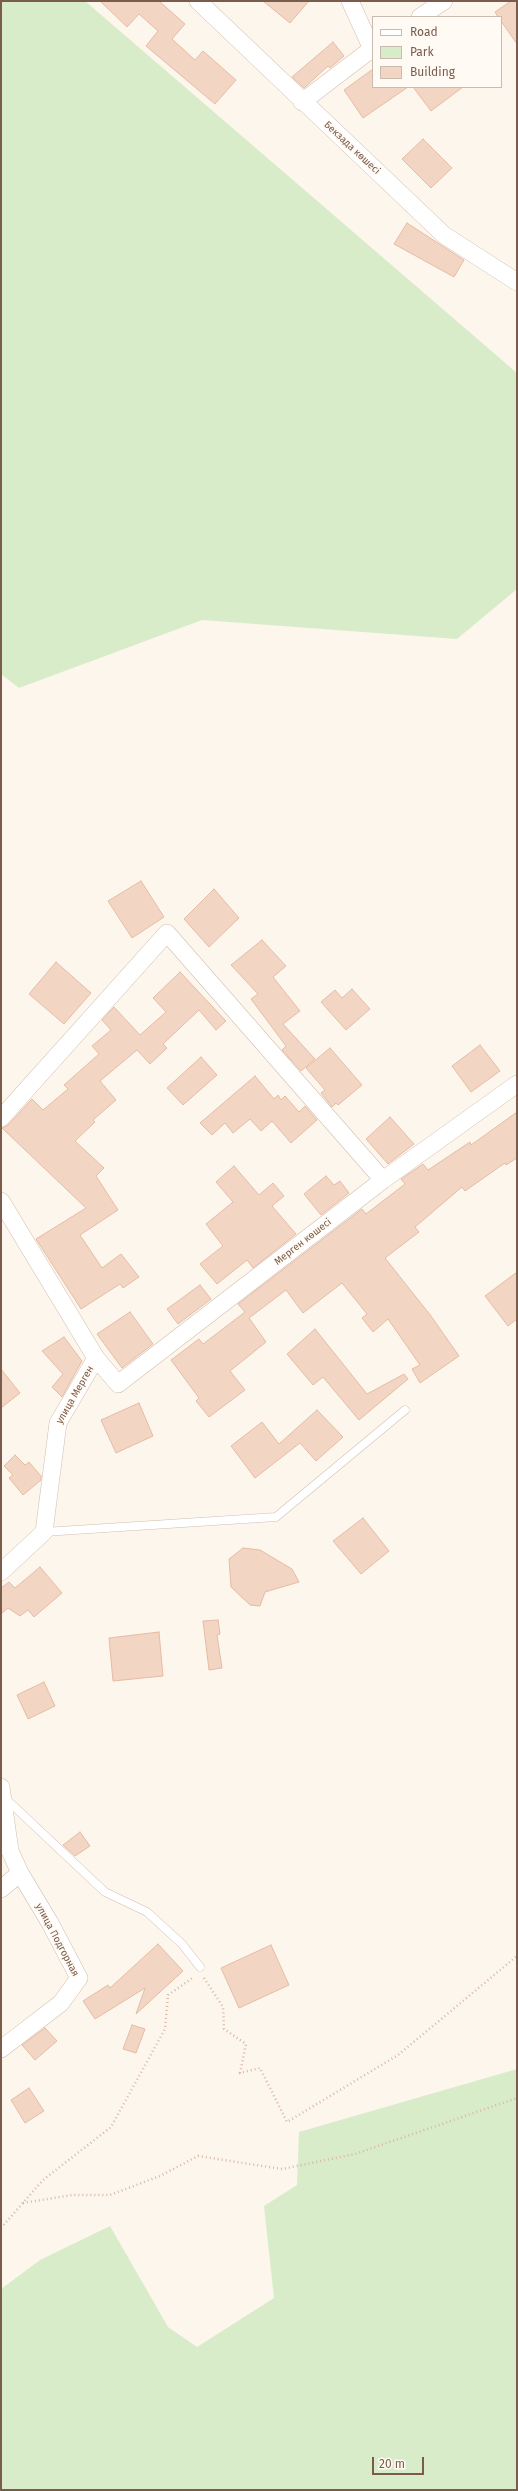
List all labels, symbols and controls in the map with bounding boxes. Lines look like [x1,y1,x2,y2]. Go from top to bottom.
legend [372,16,502,88]
text: Road [410,25,438,39]
text: Park [410,45,434,59]
text: Building [410,65,455,79]
street label: Бекзада көшесі [321,119,383,177]
street label: Мерген көшесі [272,1216,334,1268]
street label: улица Мерген [54,1364,96,1426]
street label: улица Подгорная [33,1901,81,1979]
scale bar [374,2449,426,2475]
text: 20 m [379,2457,405,2471]

